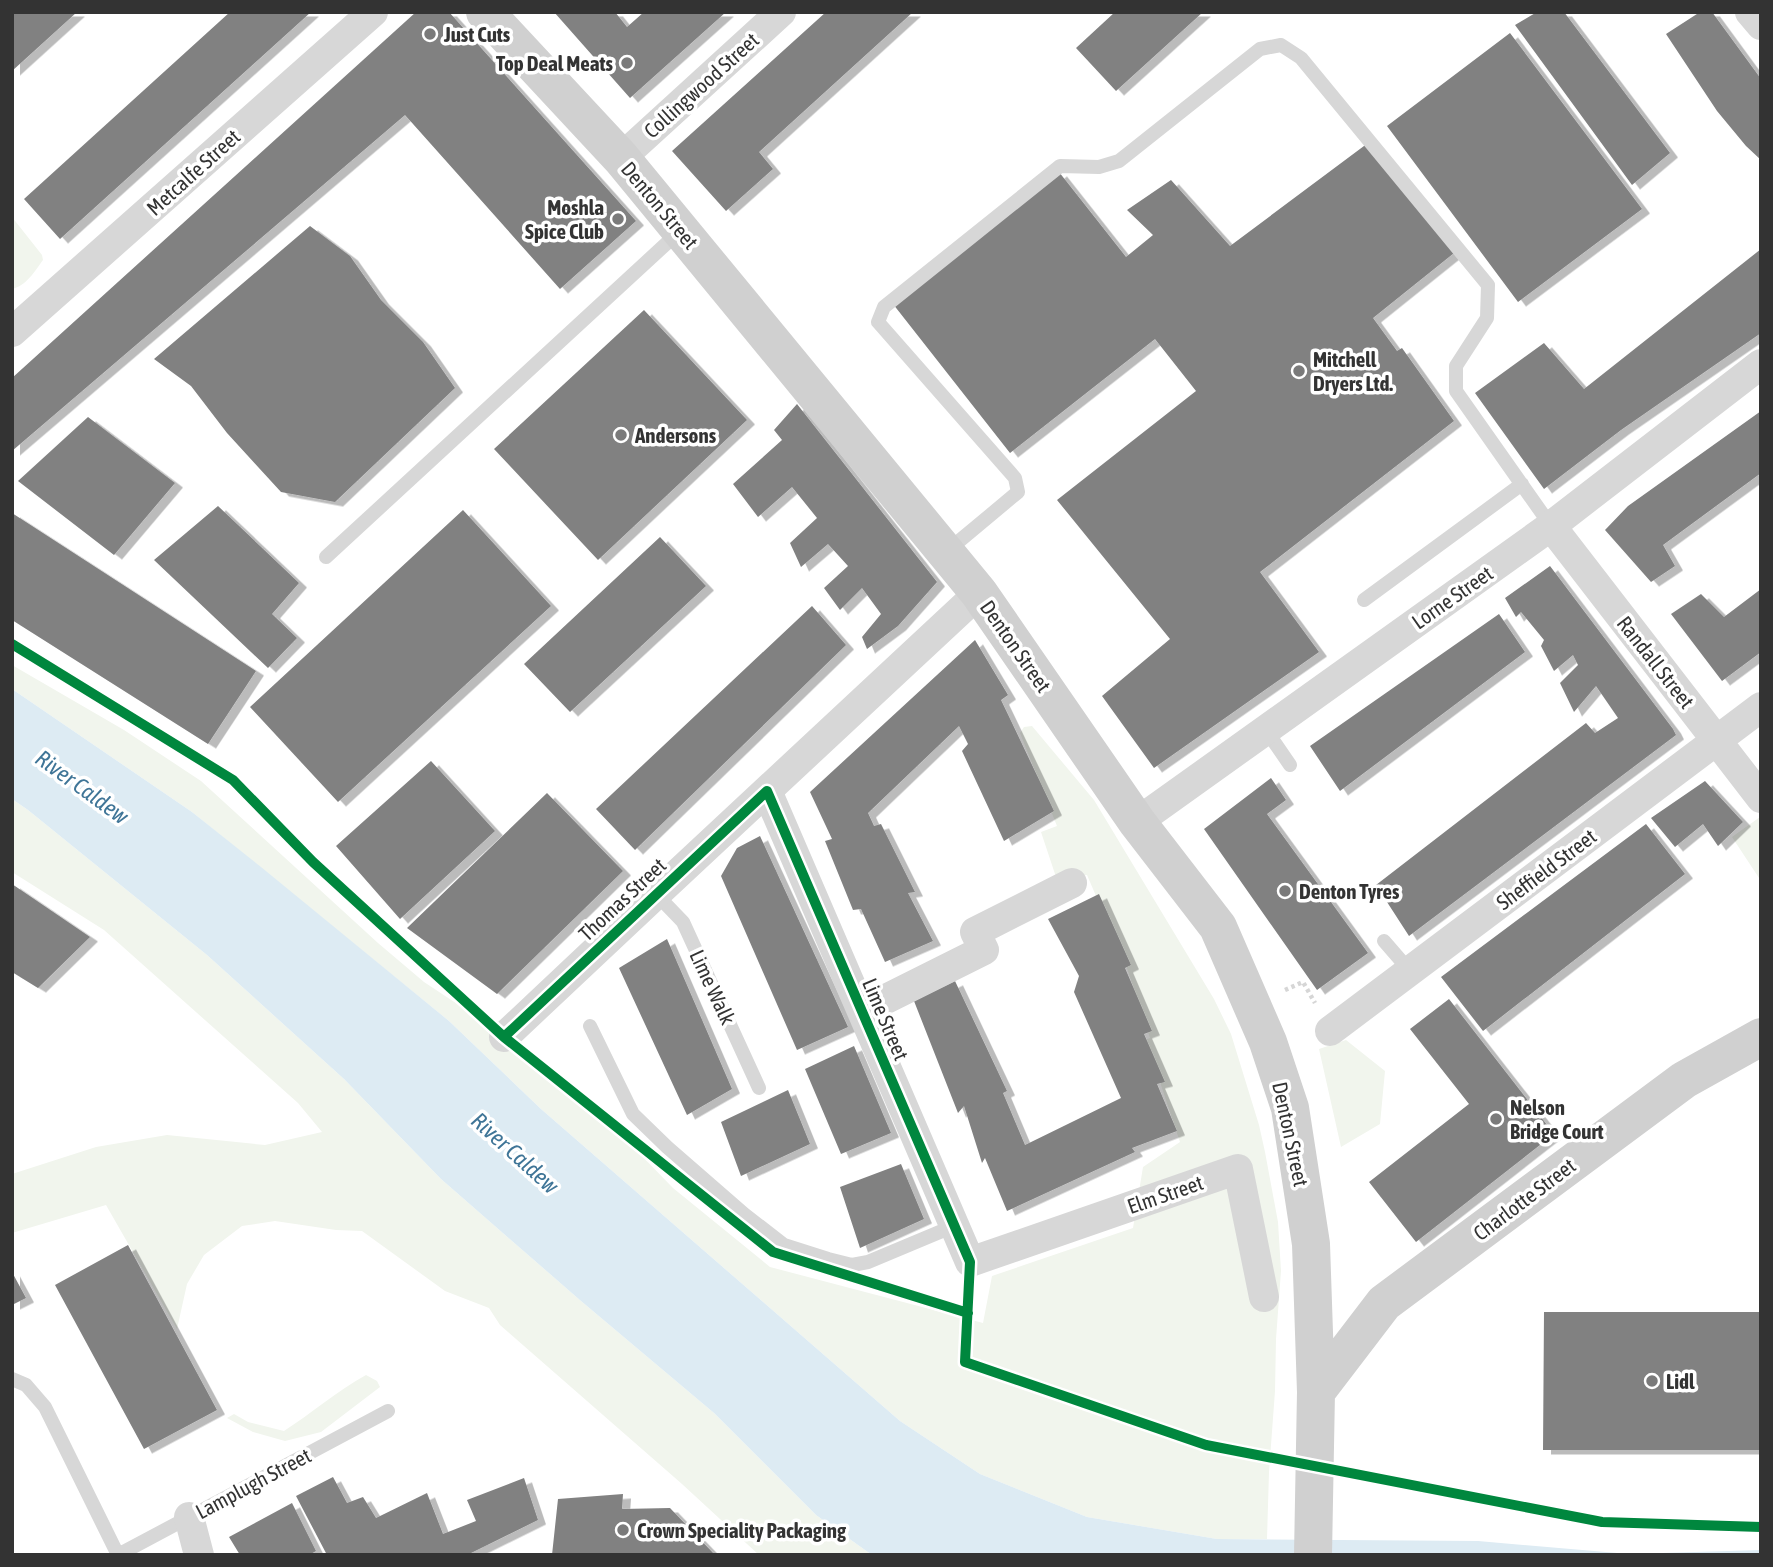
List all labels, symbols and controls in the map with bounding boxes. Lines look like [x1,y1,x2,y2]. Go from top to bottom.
place label: Just Cuts [443,22,511,46]
marker: Just Cuts [422,26,438,42]
street label: Collingwood Street [639,27,763,143]
place label: Top Deal Meats [496,51,614,75]
marker: Top Deal Meats [619,55,635,71]
street label: Metcalfe Street [142,124,244,220]
street label: Denton Street [617,157,703,253]
place label: Moshla Spice Club [525,195,604,243]
marker: Moshla Spice Club [610,211,626,227]
place label: Mitchell Dryers Ltd. [1313,347,1393,395]
marker: Mitchell Dryers Ltd. [1291,363,1307,379]
place label: Andersons [634,423,717,447]
marker: Andersons [613,427,629,443]
street label: Lorne Street [1407,561,1497,633]
street label: Denton Street [976,596,1056,696]
street label: Randall Street [1613,611,1699,713]
water label: River Caldew [31,745,134,829]
street label: Sheffield Street [1491,824,1601,914]
street label: Thomas Street [574,853,670,945]
place label: Denton Tyres [1299,879,1400,903]
marker: Denton Tyres [1277,883,1293,899]
street label: Lime Walk [685,946,741,1028]
street label: Lime Street [858,974,914,1064]
street label: Denton Street [1268,1080,1314,1188]
place label: Nelson Bridge Court [1510,1095,1603,1143]
water label: River Caldew [466,1107,564,1199]
marker: Nelson Bridge Court [1488,1111,1504,1127]
street label: Charlotte Street [1468,1153,1580,1245]
street label: Elm Street [1124,1170,1206,1218]
place label: Lidl [1666,1369,1695,1393]
marker: Lidl [1644,1373,1660,1389]
street label: Lamplugh Street [191,1443,315,1523]
place label: Crown Speciality Packaging [637,1518,847,1542]
marker: Crown Speciality Packaging [615,1522,631,1538]

